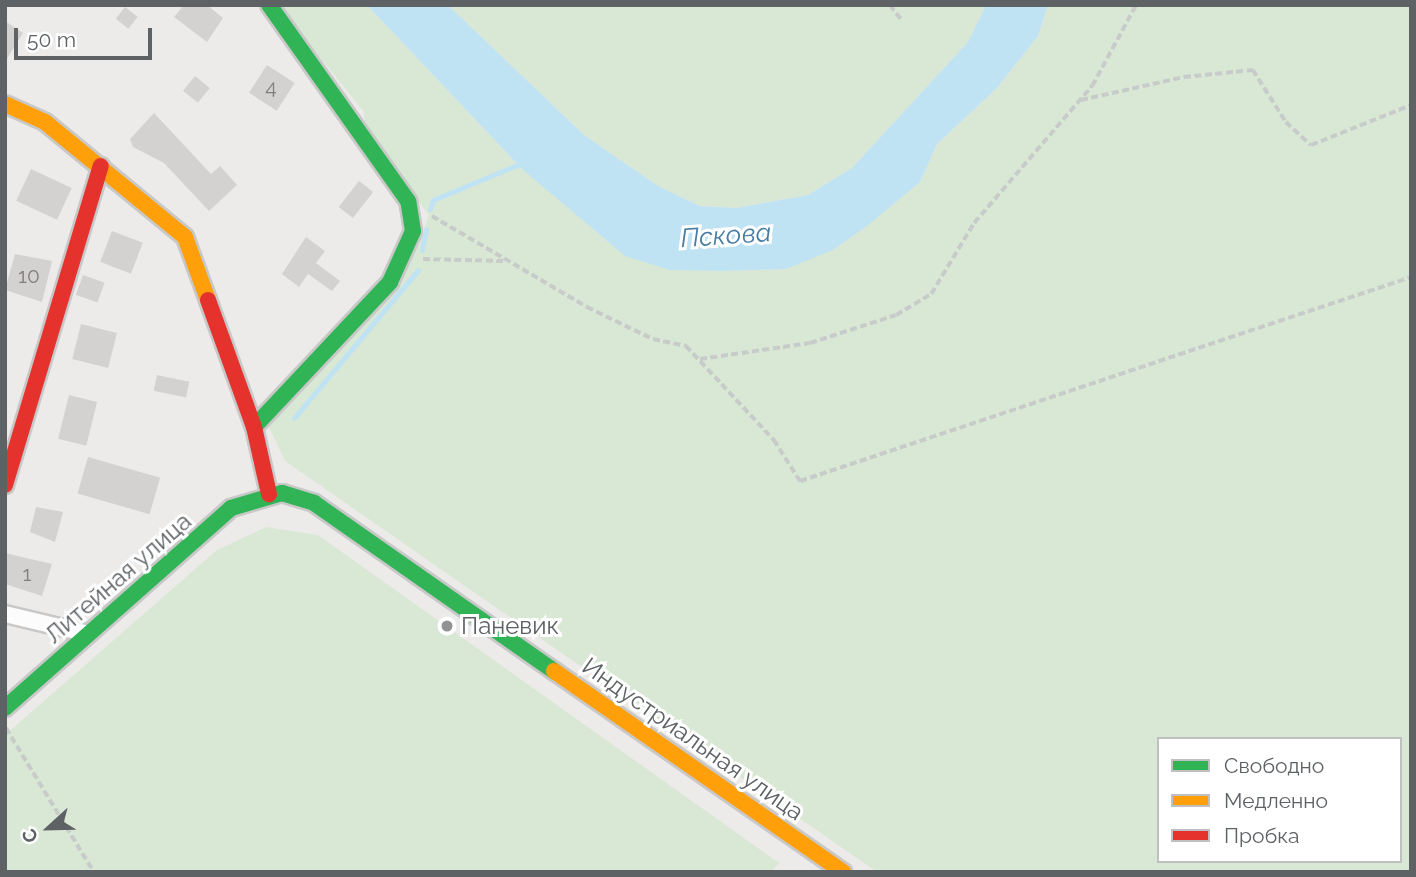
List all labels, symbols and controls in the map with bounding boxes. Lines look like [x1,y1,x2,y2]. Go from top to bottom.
scale bar [18,14,156,58]
text: 50 m [27,27,76,52]
house number: 4 [265,74,277,100]
water label: Пскова [680,217,772,255]
house number: 10 [18,263,40,289]
street label: Литейная улица [39,506,197,650]
house number: 1 [23,561,31,587]
place label: Паневик [461,612,559,640]
marker: Паневик [439,618,455,634]
street label: Индустриальная улица [576,651,810,827]
legend [1157,737,1402,863]
text: Свободно [1224,753,1324,778]
text: Медленно [1224,788,1328,813]
north arrow [14,793,84,863]
text: Пробка [1224,823,1300,848]
text: С [17,826,42,846]

